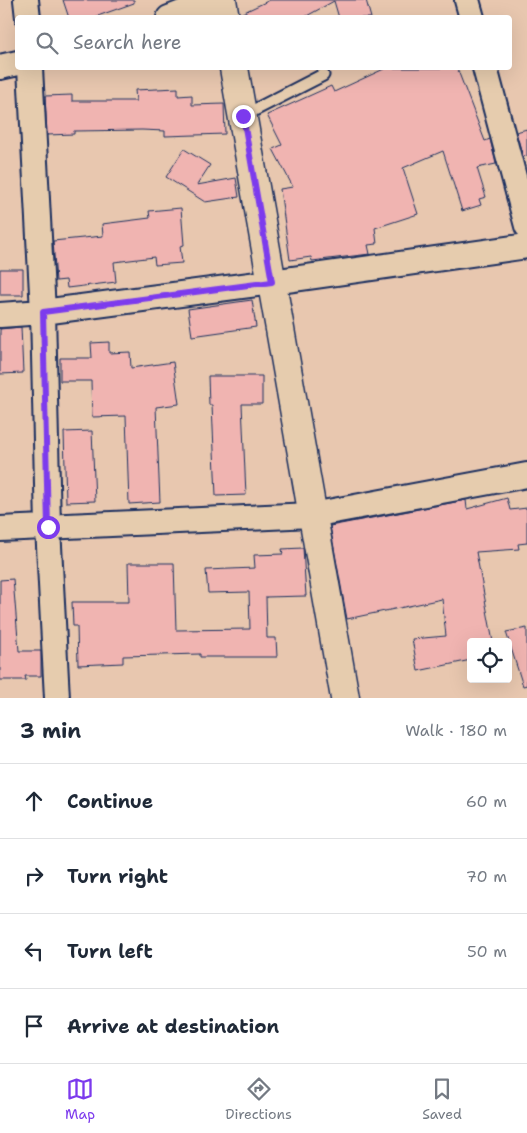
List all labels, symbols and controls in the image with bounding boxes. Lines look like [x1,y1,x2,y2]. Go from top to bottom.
search box [15,15,512,70]
icon: search [33,29,61,57]
text: Search here [73,30,182,55]
route end [232,105,255,128]
route start [37,516,60,539]
map controls [467,638,512,683]
button: locate [467,638,512,683]
text: 3 min [20,717,81,745]
text: Walk · 180 m [405,720,507,741]
icon: ahead [20,787,48,815]
text: Continue [67,789,153,814]
text: 60 m [466,791,507,812]
icon: right [20,862,48,890]
text: Turn right [67,864,168,889]
text: 70 m [466,866,507,887]
icon: left [20,937,48,965]
text: Turn left [67,939,153,964]
text: 50 m [467,941,507,962]
icon: arrive [20,1012,48,1040]
text: Arrive at destination [67,1014,279,1039]
tab: Map [65,1075,95,1123]
tab: Directions [225,1075,292,1123]
tab: Saved [422,1075,462,1123]

